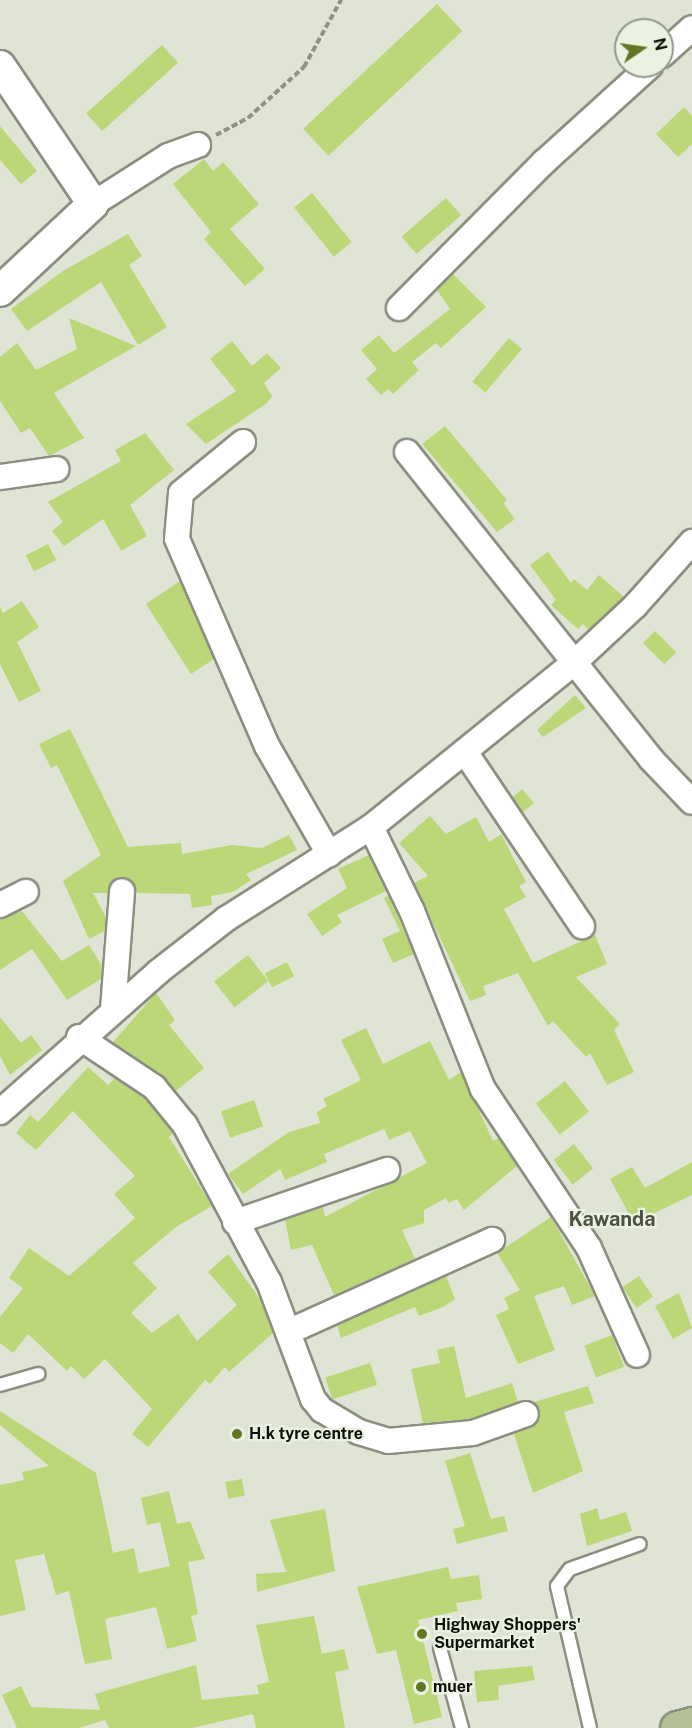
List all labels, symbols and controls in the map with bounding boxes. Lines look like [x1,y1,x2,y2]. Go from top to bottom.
north arrow [614,18,674,78]
text: N [649,36,671,53]
district label: Kawanda [568,1207,656,1231]
place label: H.k tyre centre [249,1424,363,1444]
marker: H.k tyre centre [230,1427,244,1441]
place label: Highway Shoppers' Supermarket [434,1615,581,1653]
marker: Highway Shoppers' Supermarket [415,1627,429,1641]
place label: muer [433,1677,473,1697]
marker: muer [414,1680,428,1694]

